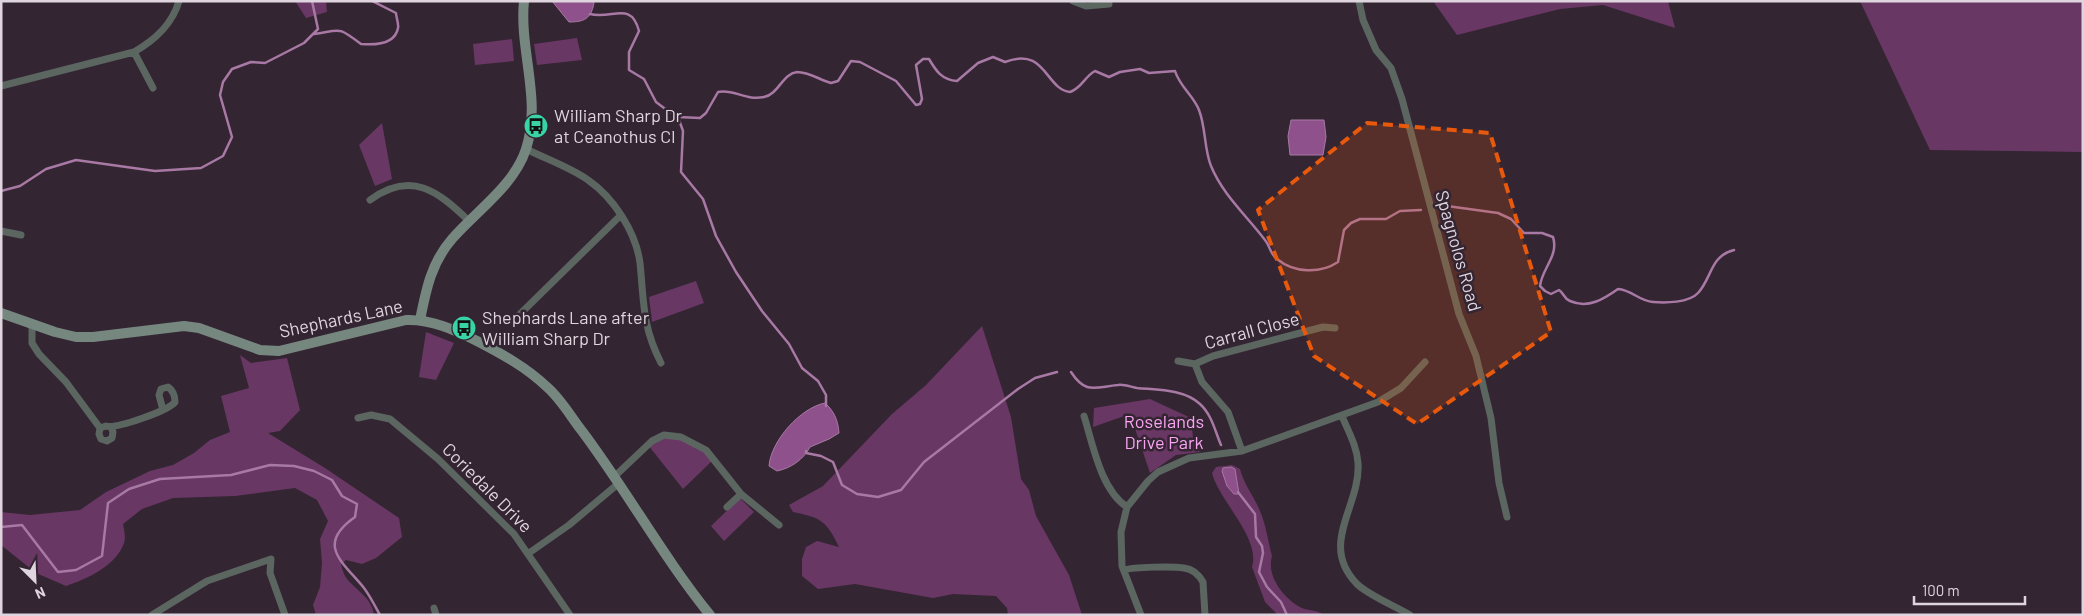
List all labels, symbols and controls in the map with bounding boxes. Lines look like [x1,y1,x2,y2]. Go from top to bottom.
place label: William Sharp Dr at Ceanothus Cl [554,104,683,147]
bus stop icon: William Sharp Dr at Ceanothus Cl [523,113,549,139]
street label: Spagnolos Road [1431,188,1487,314]
street label: Shephards Lane [277,294,405,342]
place label: Shephards Lane after William Sharp Dr [482,306,650,349]
street label: Carrall Close [1202,307,1302,353]
bus stop icon: Shephards Lane after William Sharp Dr [451,315,477,341]
park label: Roselands Drive Park [1124,410,1204,453]
street label: Coriedale Drive [438,438,537,537]
north arrow [10,556,60,606]
scale bar [1914,574,2025,606]
text: 100 m [1922,581,1960,599]
text: N [33,584,48,603]

